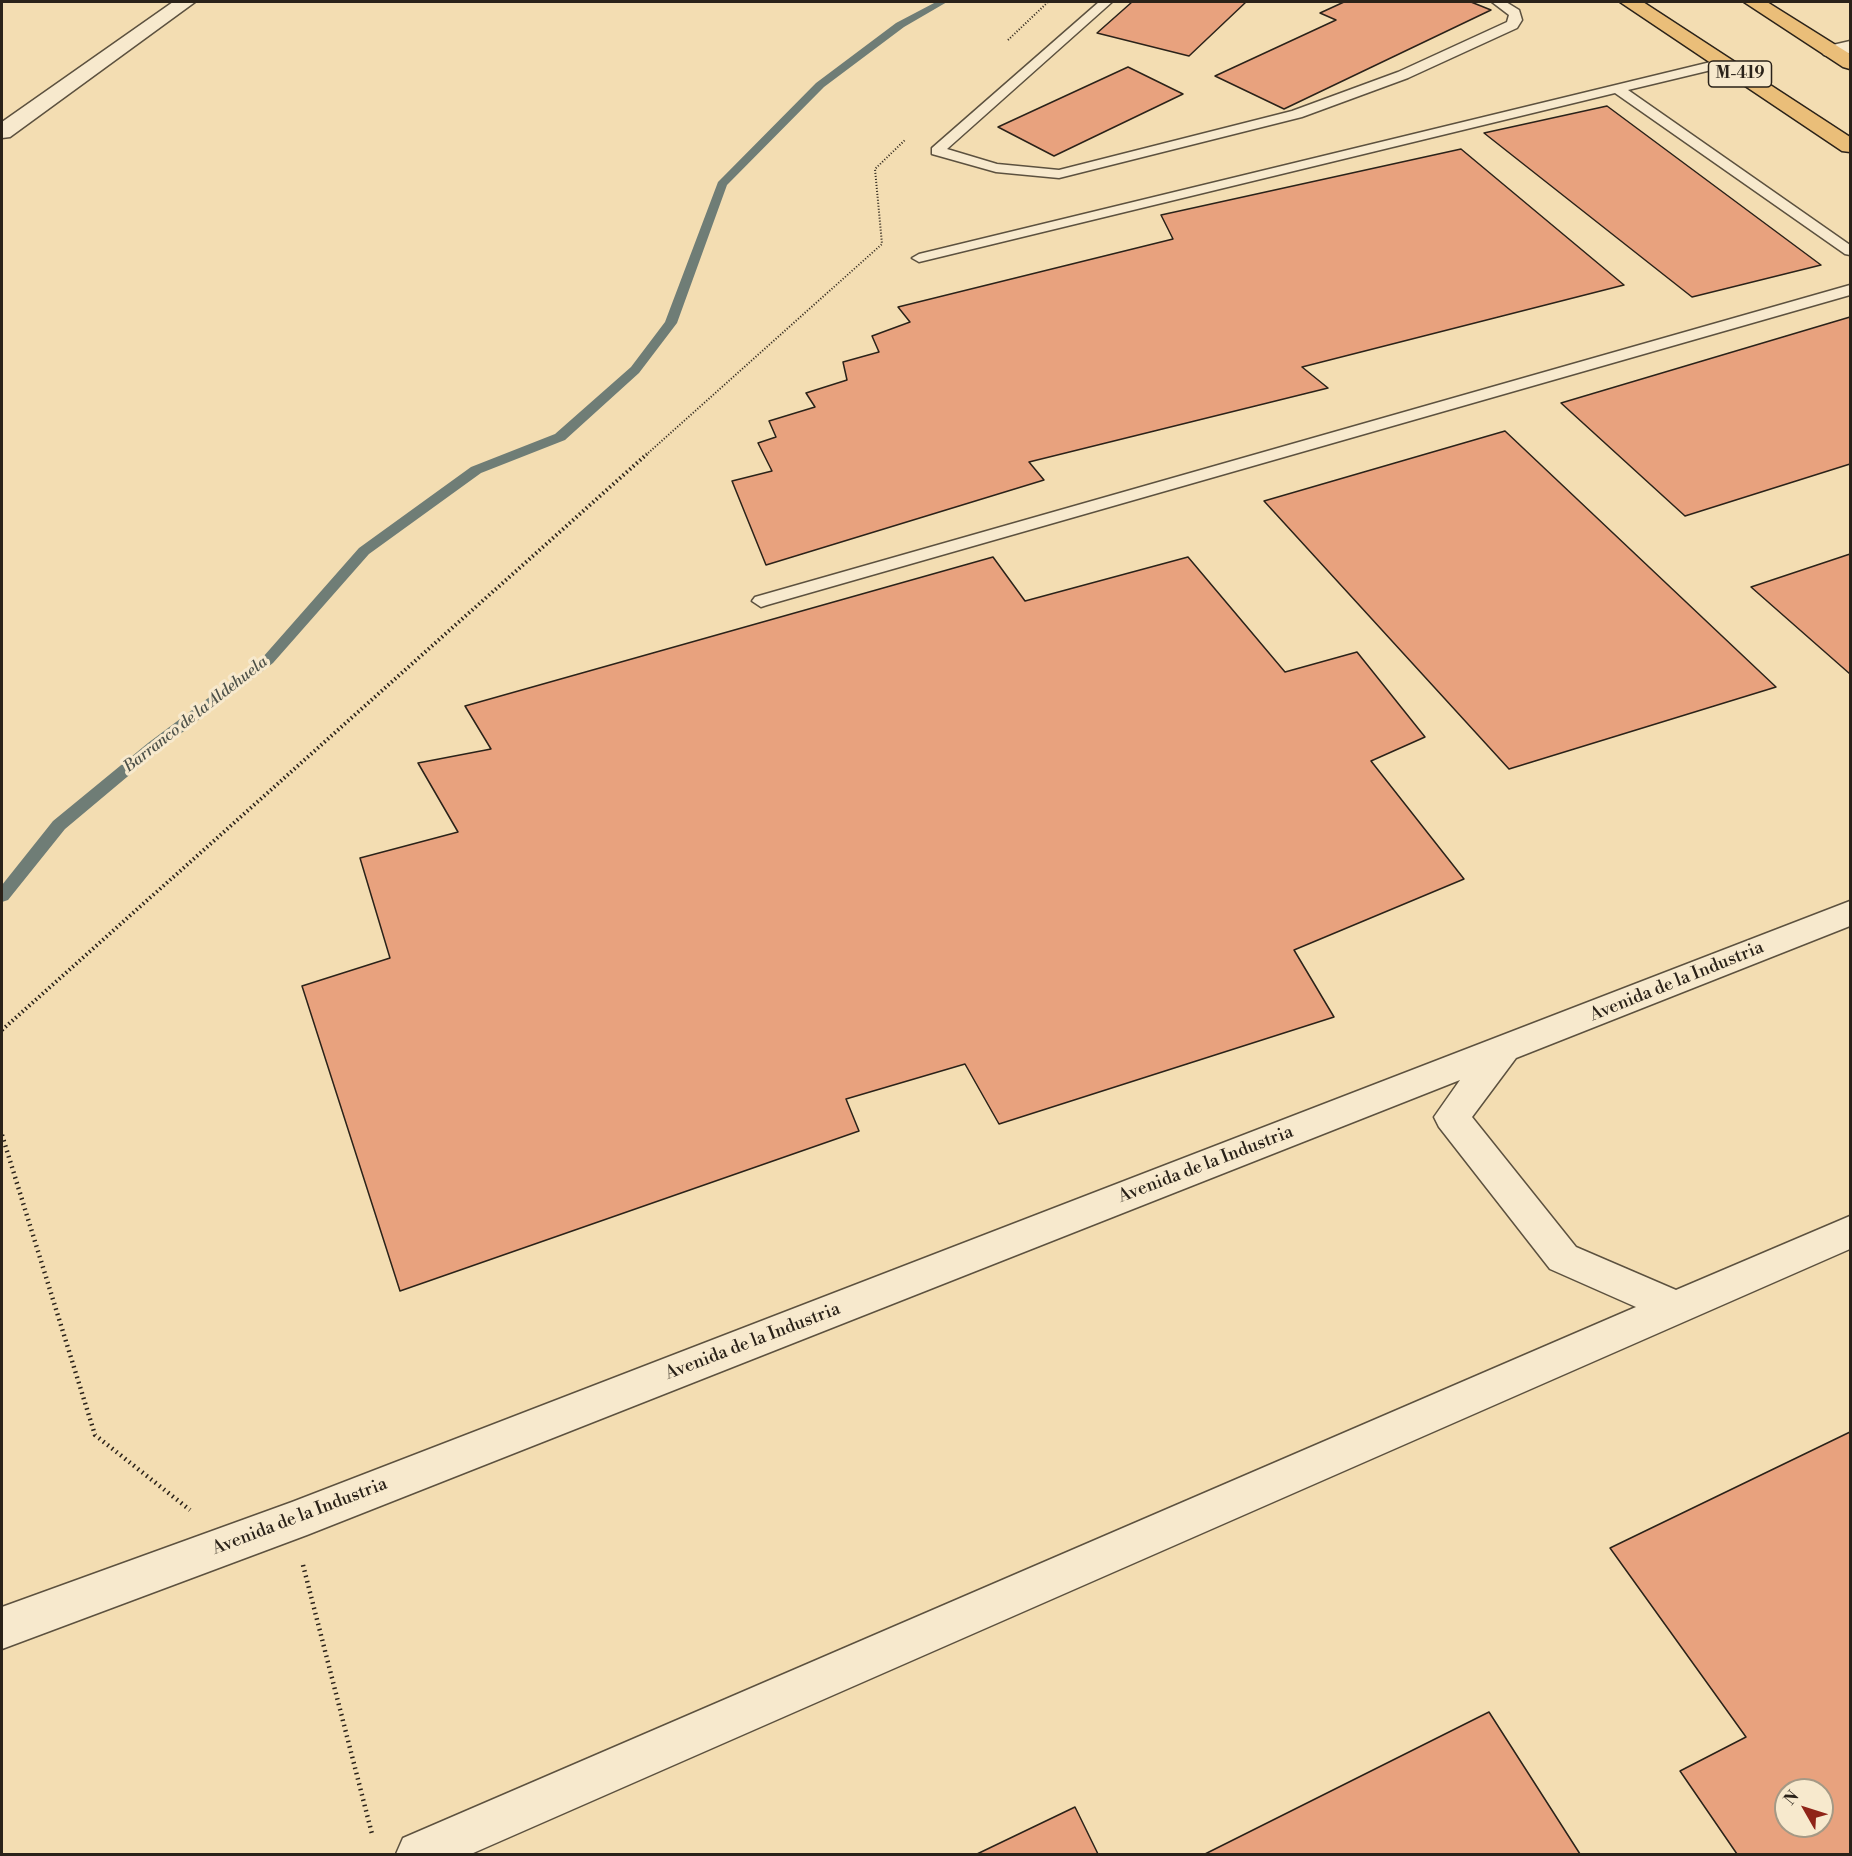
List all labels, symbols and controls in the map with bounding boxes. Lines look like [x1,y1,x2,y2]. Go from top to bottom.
road number: M-419 [1708,61,1772,87]
water label: Barranco de la Aldehuela [120,653,272,777]
street label: Avenida de la Industria [1587,937,1767,1027]
street label: Avenida de la Industria [1115,1122,1297,1208]
street label: Avenida de la Industria [662,1299,844,1385]
street label: Avenida de la Industria [209,1474,391,1560]
north arrow [1774,1778,1834,1838]
text: N [1780,1787,1803,1809]

